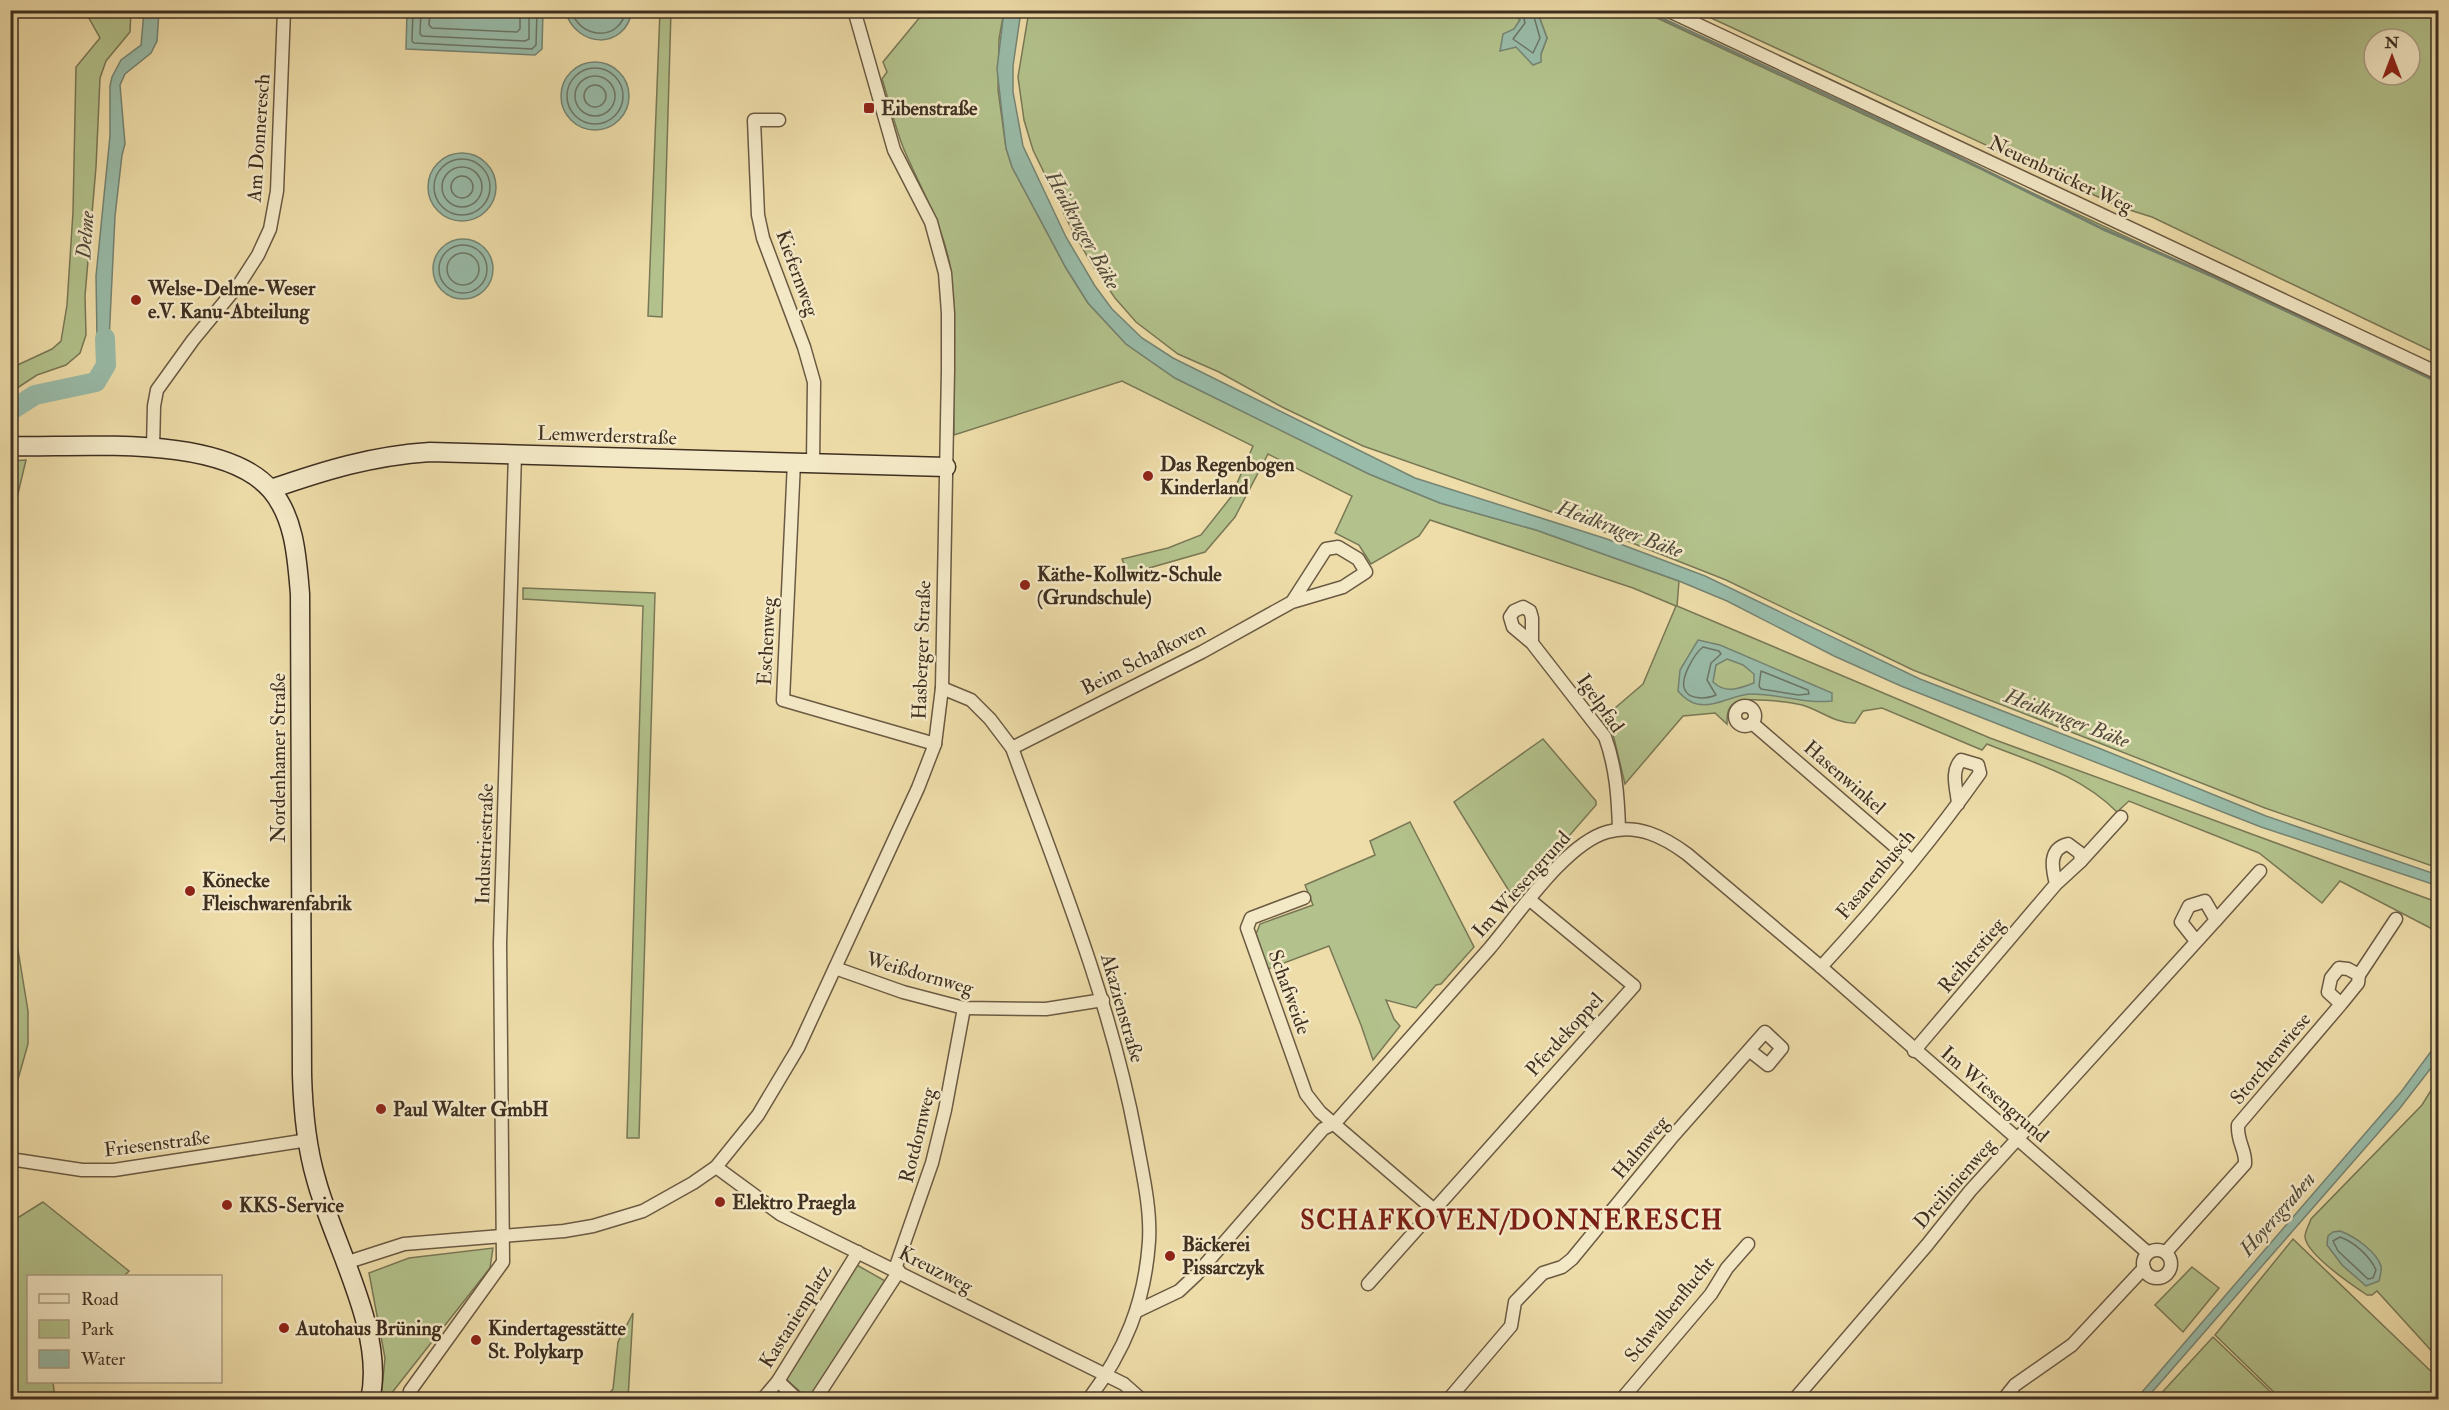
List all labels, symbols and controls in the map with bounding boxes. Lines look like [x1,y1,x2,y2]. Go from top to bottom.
north arrow [2362,27,2422,87]
text: N [2384,33,2400,53]
street label: Am Donneresch [241,73,275,204]
place label: Eibenstraße [881,96,978,121]
marker: Eibenstraße [862,101,876,115]
street label: Neuenbrücker Weg [1985,130,2138,219]
water label: Heidkruger Bäke [1038,165,1127,295]
water label: Delme [70,209,101,261]
street label: Kiefernweg [770,226,825,321]
place label: Welse-Delme-Weser e.V. Kanu-Abteilung [147,276,316,325]
marker: Welse-Delme-Weser e.V. Kanu-Abteilung [129,293,143,307]
street label: Lemwerderstraße [537,421,677,450]
place label: Das Regenbogen Kinderland [1160,452,1295,500]
marker: Das Regenbogen Kinderland [1141,469,1155,483]
water label: Heidkruger Bäke [1552,494,1687,565]
place label: Käthe-Kollwitz-Schule (Grundschule) [1037,562,1222,610]
marker: Käthe-Kollwitz-Schule (Grundschule) [1018,578,1032,592]
street label: Hasberger Straße [907,580,936,720]
street label: Eschenweg [752,595,781,686]
street label: Beim Schafkoven [1077,616,1210,701]
street label: Igelpfad [1571,669,1630,738]
street label: Nordenhamer Straße [266,673,291,843]
water label: Heidkruger Bäke [1999,682,2134,755]
street label: Hasenwinkel [1799,735,1891,820]
street label: Industriestraße [470,783,499,905]
street label: Fasanenbusch [1831,824,1921,924]
street label: Im Wiesengrund [1467,826,1576,943]
place label: Könecke Fleischwarenfabrik [202,868,352,916]
marker: Könecke Fleischwarenfabrik [183,884,197,898]
street label: Reiherstieg [1933,912,2011,998]
street label: Weißdornweg [862,946,977,1001]
street label: Schafweide [1263,946,1316,1038]
street label: Akazienstraße [1095,950,1150,1065]
street label: Pferdekoppel [1520,987,1609,1082]
street label: Storchenwiese [2225,1007,2316,1110]
street label: Im Wiesengrund [1936,1041,2054,1148]
street label: Rotdornweg [894,1084,942,1185]
place label: Paul Walter GmbH [393,1097,549,1122]
marker: Paul Walter GmbH [374,1102,388,1116]
street label: Halmweg [1607,1110,1675,1184]
street label: Friesenstraße [103,1125,212,1162]
street label: Dreilinienweg [1908,1132,2001,1234]
water label: Hoyersgraben [2233,1166,2321,1263]
place label: Elektro Praegla [732,1190,856,1216]
place label: KKS-Service [239,1193,344,1218]
marker: Elektro Praegla [713,1195,727,1209]
marker: KKS-Service [220,1198,234,1212]
district label: SCHAFKOVEN/DONNERESCH [1300,1205,1724,1237]
place label: Bäckerei Pissarczyk [1182,1232,1265,1281]
street label: Kreuzweg [894,1240,978,1299]
marker: Bäckerei Pissarczyk [1163,1249,1177,1263]
street label: Schwalbenflucht [1619,1251,1720,1367]
street label: Kastanienplatz [754,1260,838,1373]
legend [27,1275,222,1383]
text: Road [81,1288,119,1311]
place label: Autohaus Brüning [295,1316,443,1342]
place label: Kindertagesstätte St. Polykarp [488,1316,627,1365]
text: Park [81,1318,114,1341]
marker: Autohaus Brüning [277,1321,291,1335]
marker: Kindertagesstätte St. Polykarp [469,1333,483,1347]
text: Water [80,1348,125,1371]

